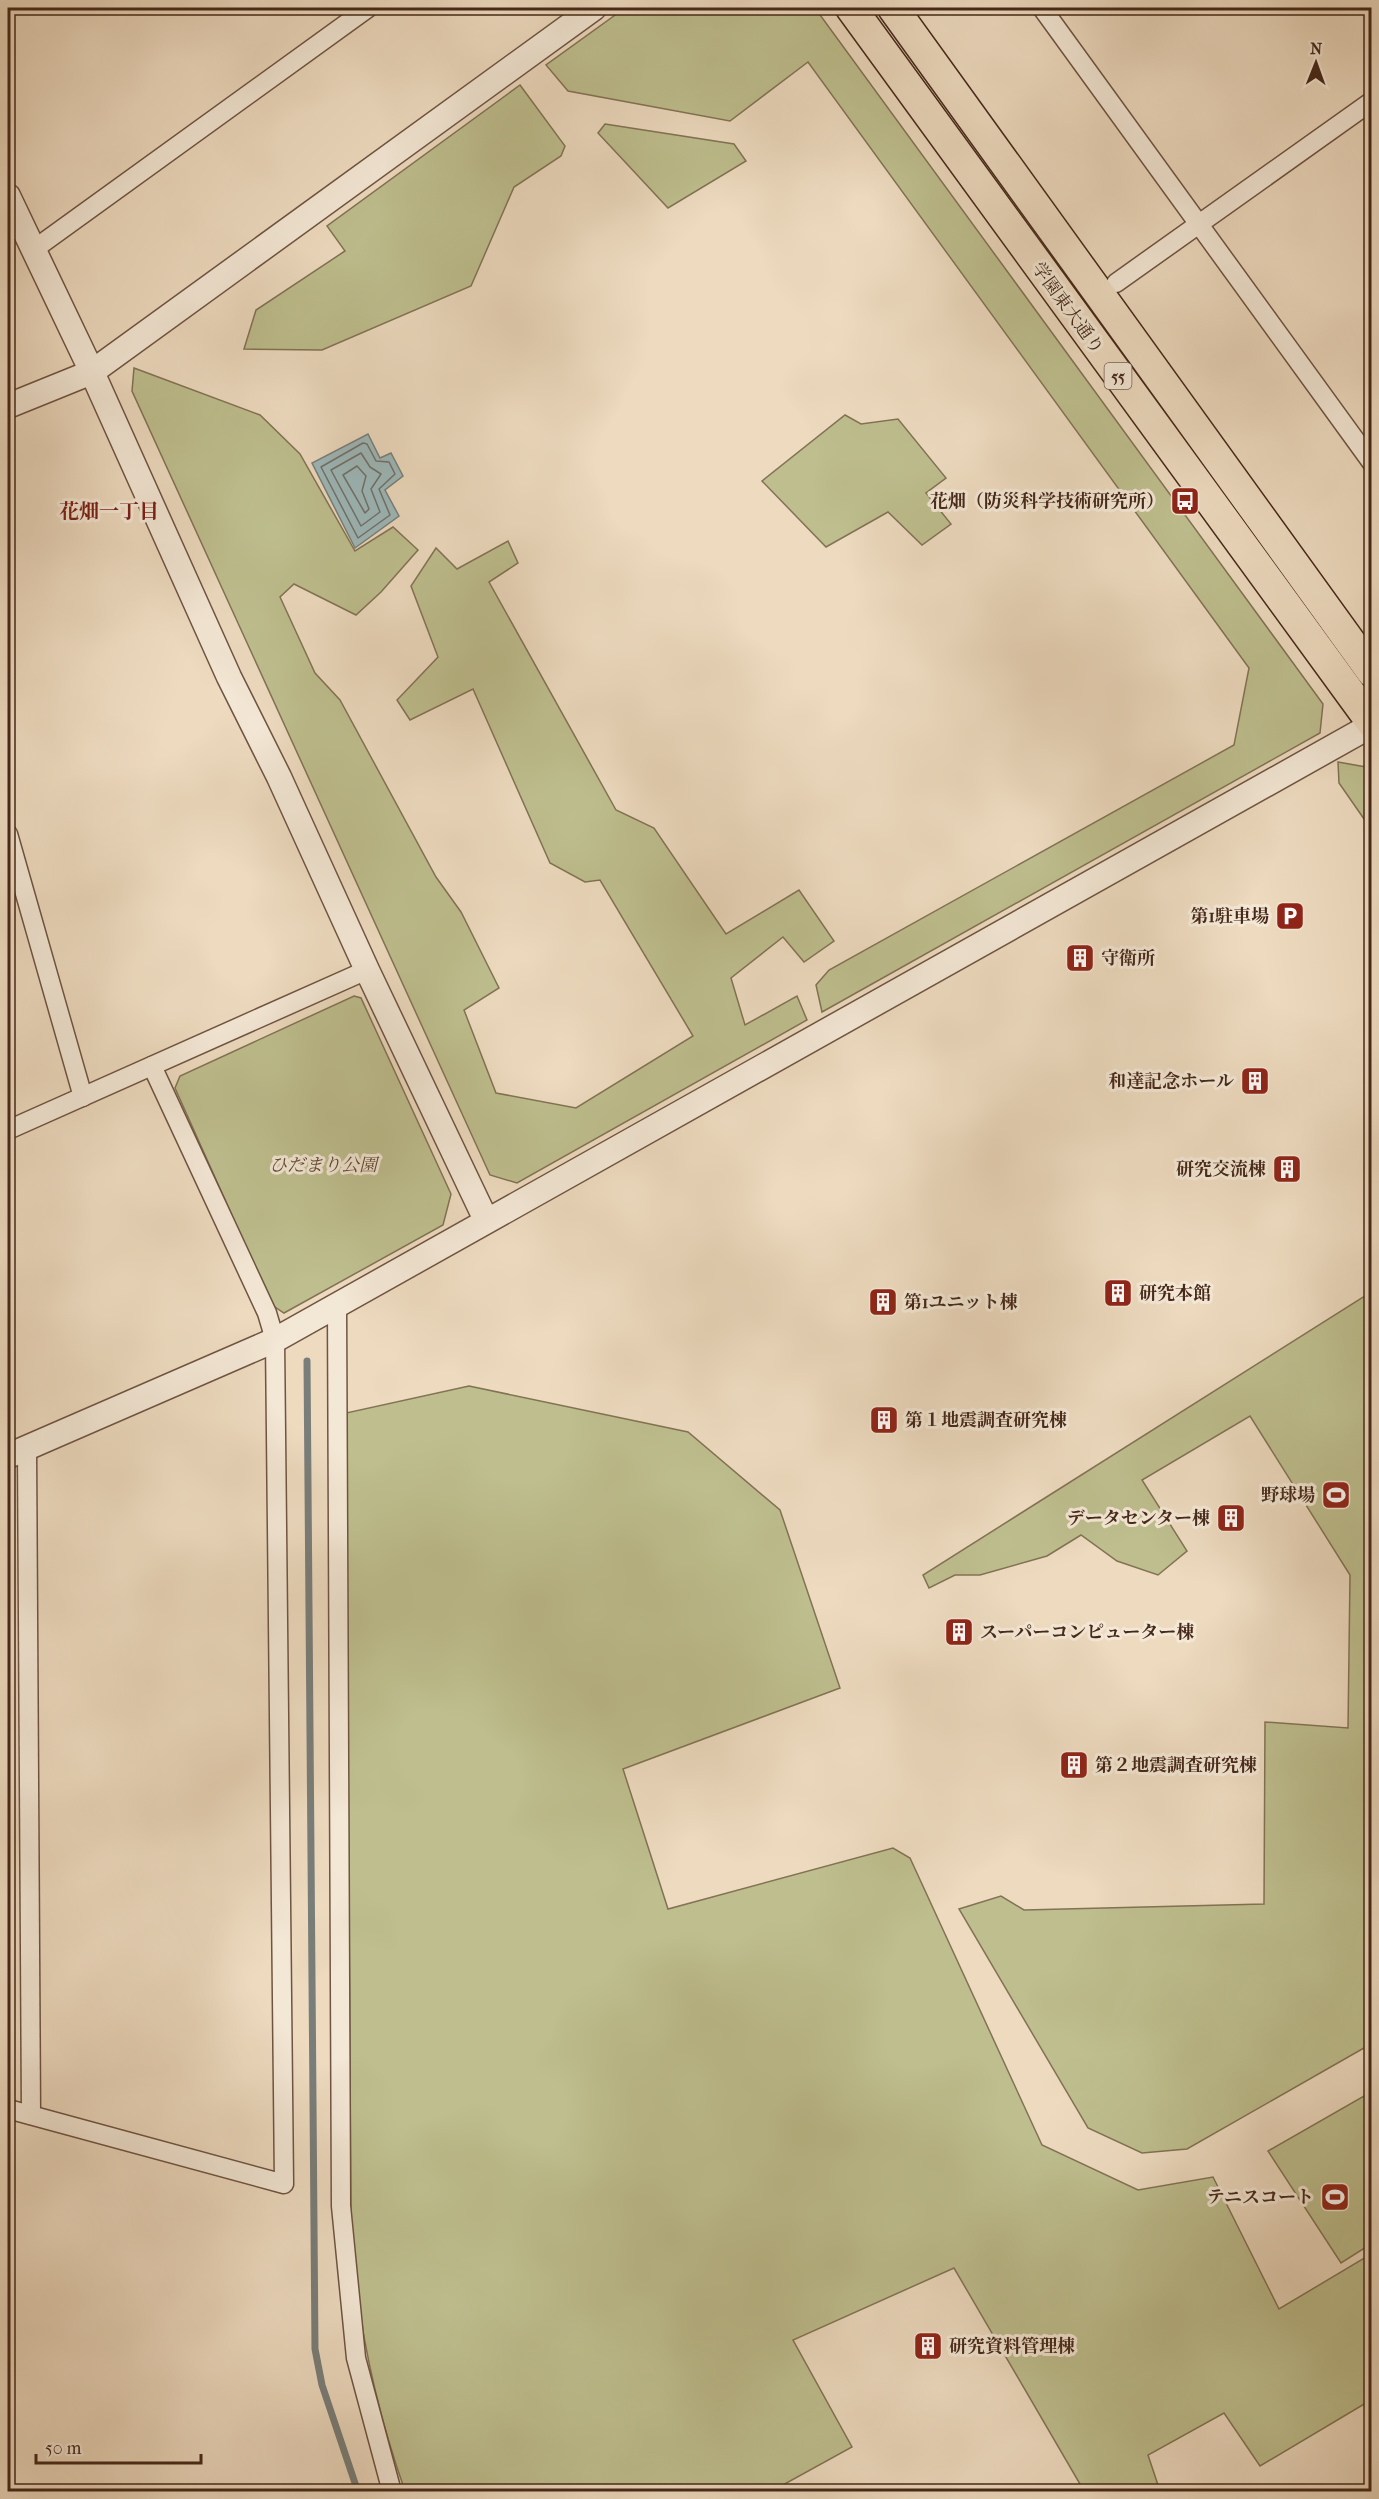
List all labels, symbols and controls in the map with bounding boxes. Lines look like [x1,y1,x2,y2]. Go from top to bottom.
north arrow [1286,33,1346,93]
text: N [1310,39,1323,58]
street label: 学園東大通り [1027,258,1108,358]
road number: 55 [1104,363,1132,389]
bus stop icon: 花畑（防災科学技術研究所） [1169,485,1201,517]
place label: 花畑（防災科学技術研究所） [930,491,1164,512]
district label: 花畑一丁目 [59,500,159,523]
parking icon: 第1駐車場 [1274,900,1306,932]
place label: 第1駐車場 [1191,906,1269,927]
building icon: 守衛所 [1064,942,1096,974]
place label: 守衛所 [1101,948,1155,969]
building icon: 和達記念ホール [1239,1065,1271,1097]
place label: 和達記念ホール [1108,1071,1234,1092]
building icon: 研究交流棟 [1271,1153,1303,1185]
park label: ひだまり公園 [269,1155,380,1176]
place label: 研究交流棟 [1176,1159,1266,1180]
building icon: 研究本館 [1102,1277,1134,1309]
place label: 研究本館 [1139,1283,1211,1304]
building icon: 第1ユニット棟 [867,1286,899,1318]
place label: 第1ユニット棟 [904,1292,1018,1313]
building icon: 第１地震調査研究棟 [868,1404,900,1436]
place label: 第１地震調査研究棟 [905,1410,1067,1431]
sports icon: 野球場 [1320,1479,1352,1511]
place label: 野球場 [1261,1485,1315,1506]
building icon: データセンター棟 [1215,1502,1247,1534]
place label: データセンター棟 [1067,1508,1210,1529]
building icon: スーパーコンピューター棟 [943,1616,975,1648]
place label: スーパーコンピューター棟 [980,1622,1194,1643]
building icon: 第２地震調査研究棟 [1058,1749,1090,1781]
place label: 第２地震調査研究棟 [1095,1755,1257,1776]
sports icon: テニスコート [1319,2181,1351,2213]
place label: テニスコート [1207,2187,1314,2208]
building icon: 研究資料管理棟 [912,2330,944,2362]
place label: 研究資料管理棟 [949,2336,1075,2357]
scale bar [36,2427,201,2465]
text: 50 m [45,2438,82,2459]

